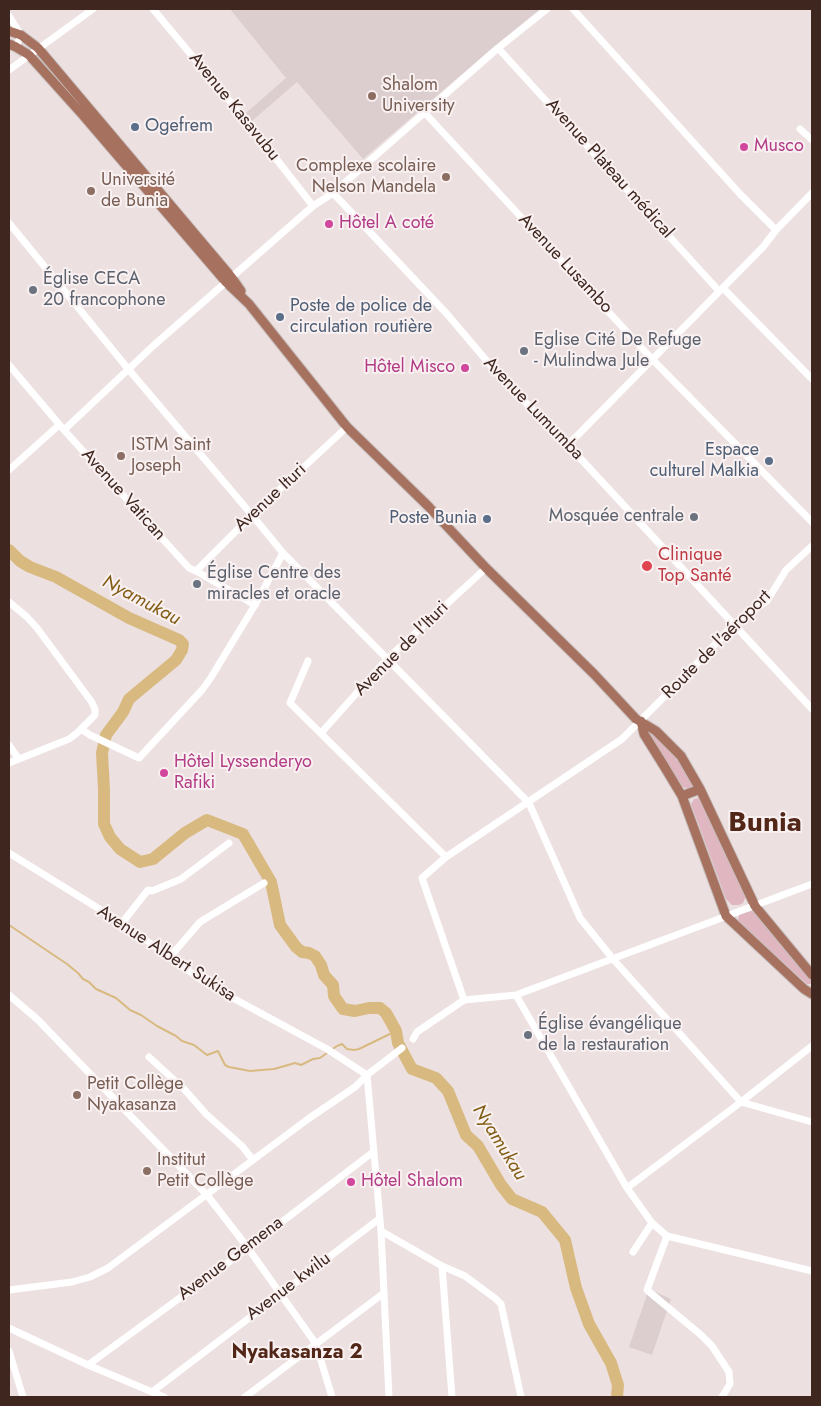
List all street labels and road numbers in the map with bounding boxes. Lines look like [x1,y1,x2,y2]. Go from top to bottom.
street label: Avenue Kasavubu [184,48,284,166]
street label: Avenue Plateau médical [540,95,678,243]
street label: Avenue Lusambo [513,210,617,318]
street label: Avenue Lumumba [478,353,588,465]
street label: Avenue Vatican [76,445,170,545]
street label: Avenue Ituri [231,459,311,537]
street label: Route de l'aéroport [658,586,776,704]
street label: Avenue de l'Ituri [350,597,454,701]
street label: Avenue Albert Sukisa [93,901,239,1007]
street label: Avenue Gemena [174,1212,288,1306]
street label: Avenue kwilu [243,1248,335,1326]

